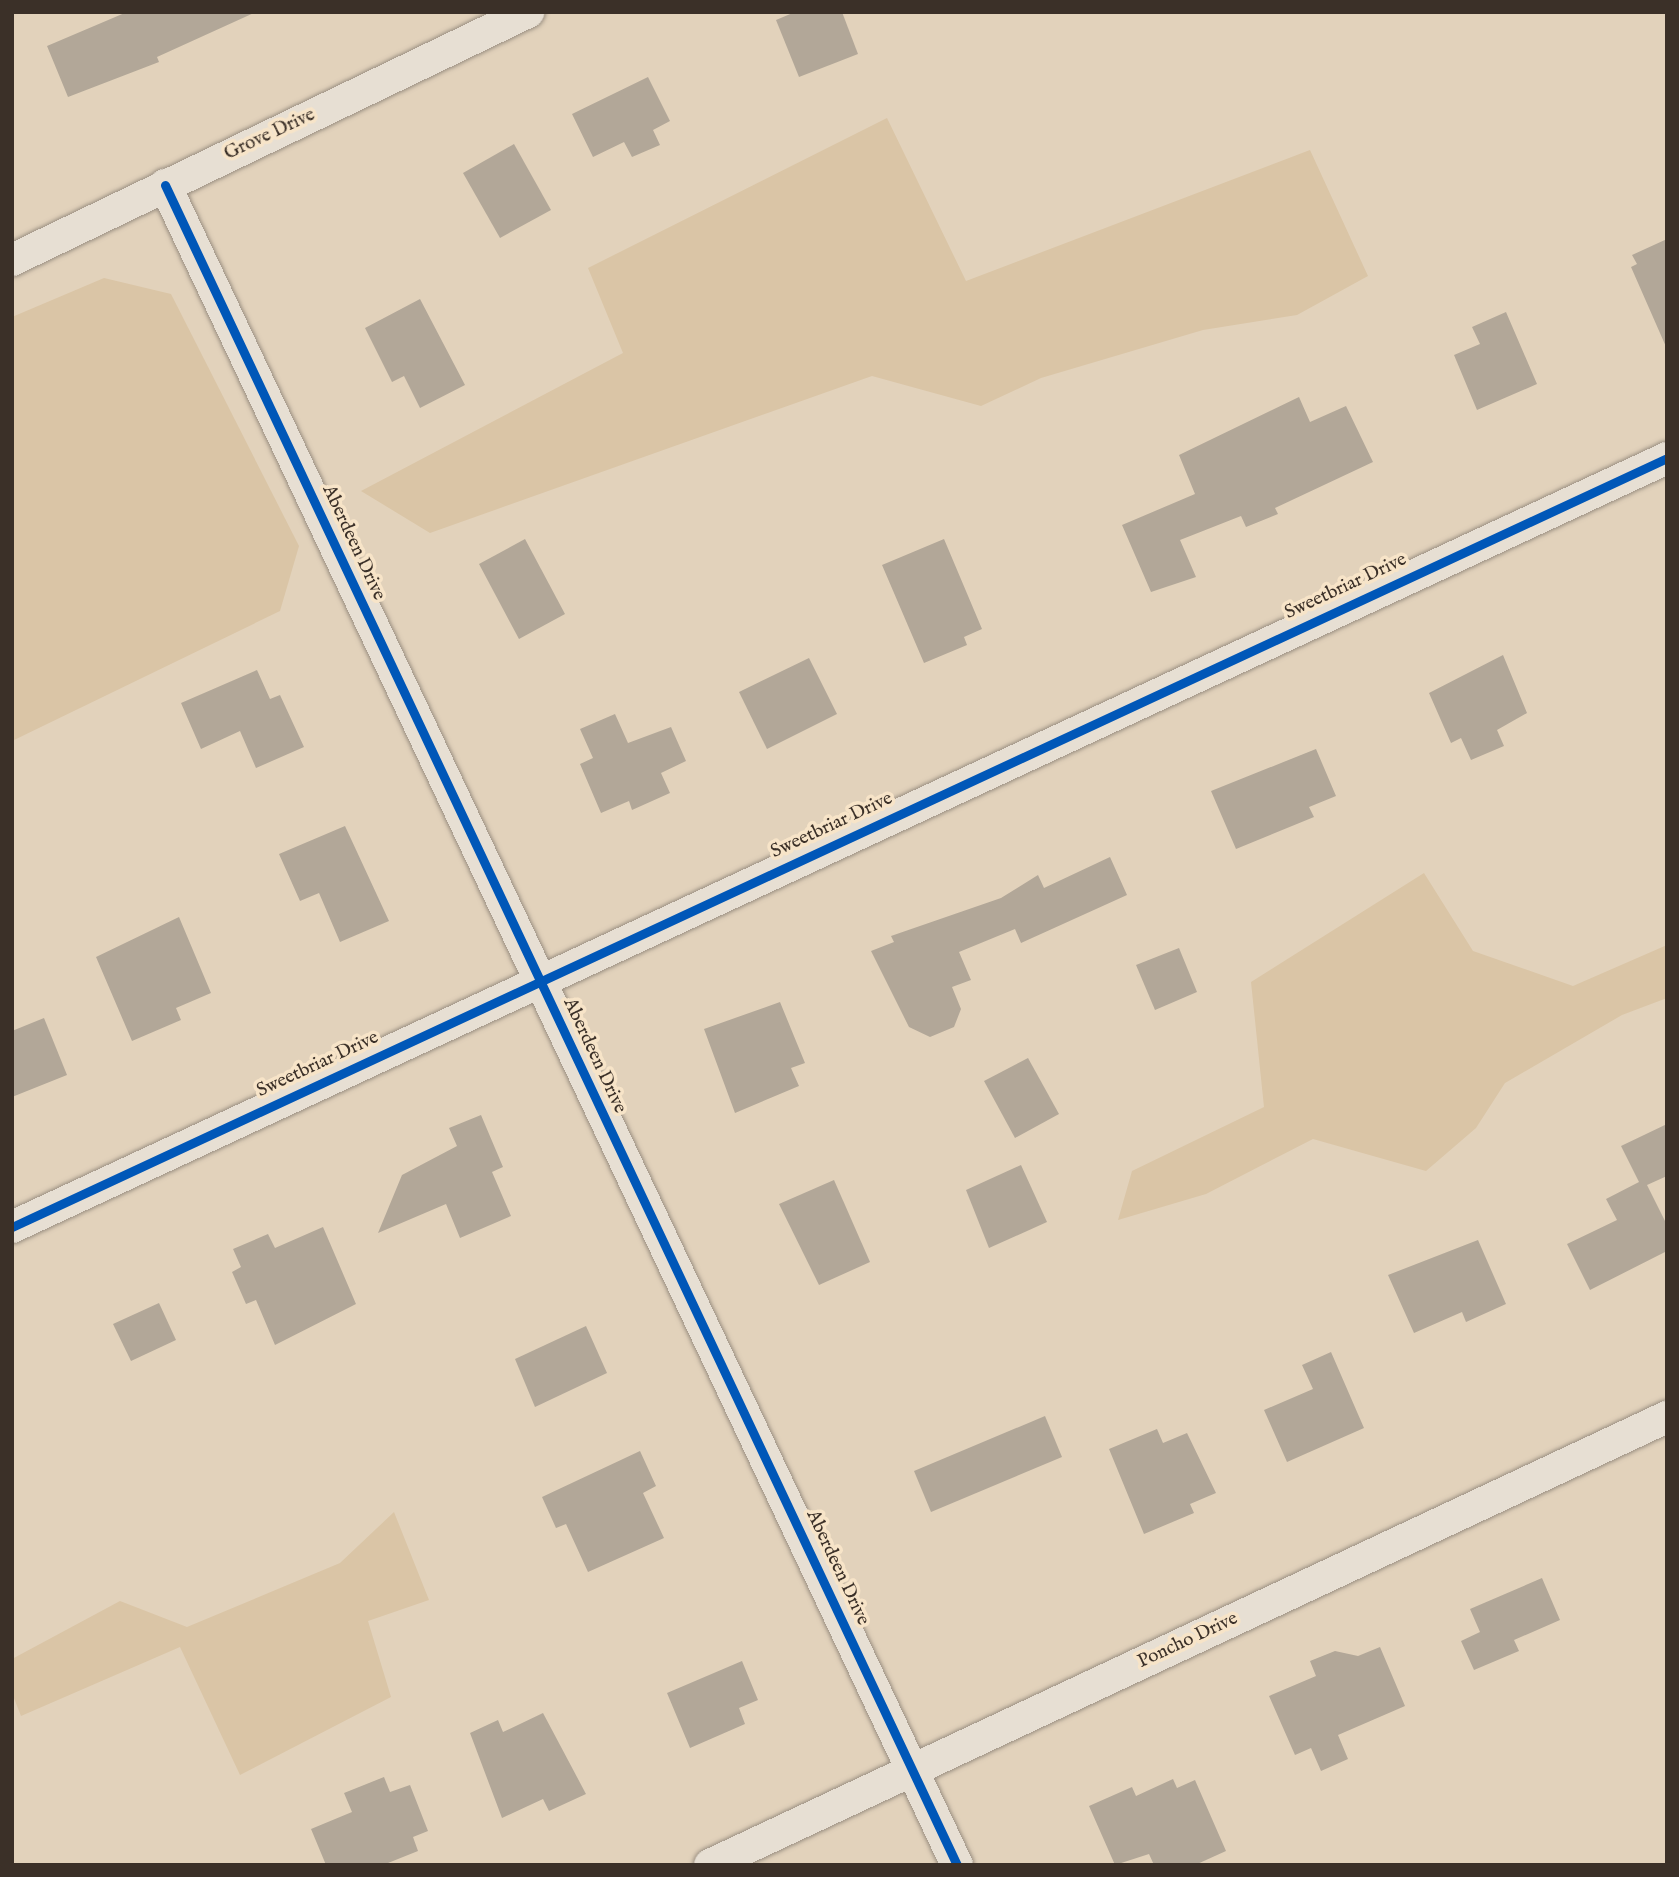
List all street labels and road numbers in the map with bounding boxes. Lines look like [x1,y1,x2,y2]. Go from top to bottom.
street label: Grove Drive [221,104,319,166]
street label: Aberdeen Drive [316,482,390,604]
street label: Sweetbriar Drive [1282,549,1410,625]
street label: Sweetbriar Drive [768,788,896,864]
street label: Aberdeen Drive [557,995,631,1117]
street label: Sweetbriar Drive [254,1027,382,1103]
street label: Aberdeen Drive [800,1507,874,1629]
street label: Poncho Drive [1134,1608,1242,1674]

